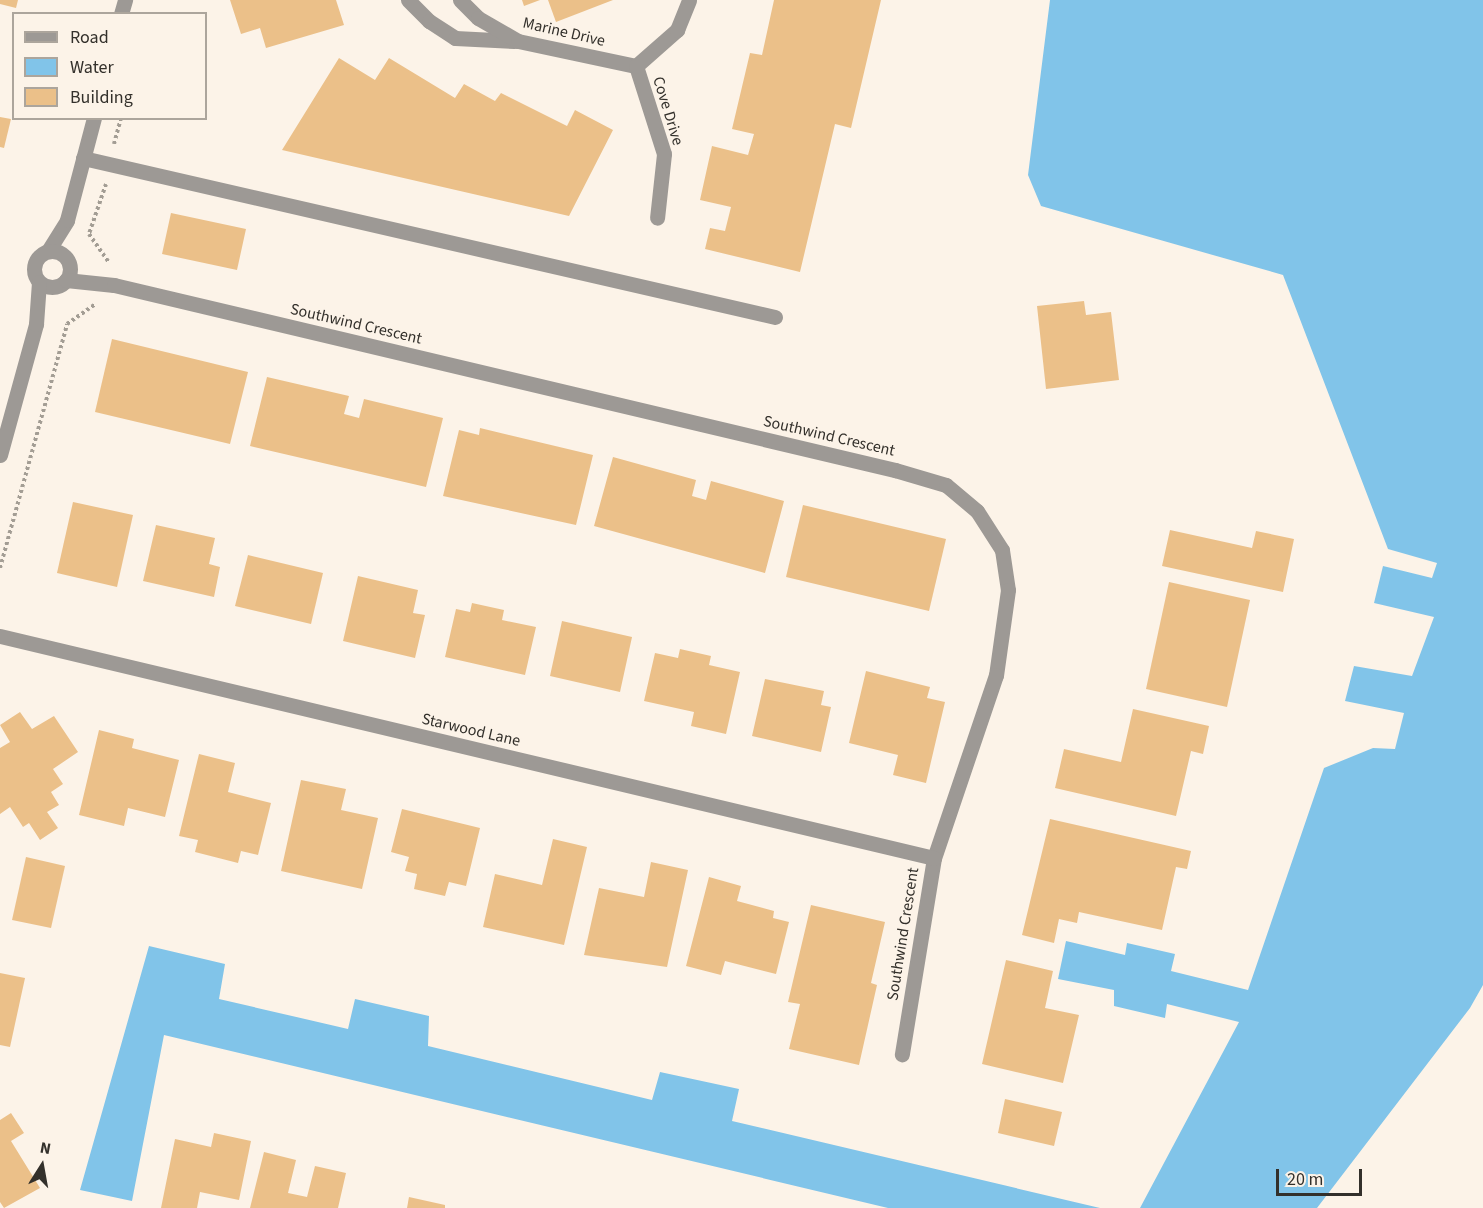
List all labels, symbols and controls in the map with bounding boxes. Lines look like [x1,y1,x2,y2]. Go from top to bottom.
legend [12,12,207,120]
street label: Marine Drive [521,13,607,51]
text: Road [70,25,109,50]
text: Water [70,55,114,80]
street label: Cove Drive [648,74,688,148]
text: Building [70,85,133,110]
street label: Southwind Crescent [288,300,424,348]
street label: Southwind Crescent [761,412,897,460]
street label: Starwood Lane [420,709,522,751]
street label: Southwind Crescent [883,866,923,1002]
north arrow [12,1136,72,1196]
text: N [38,1137,53,1160]
scale bar [1279,1157,1364,1195]
text: 20 m [1287,1167,1323,1192]

